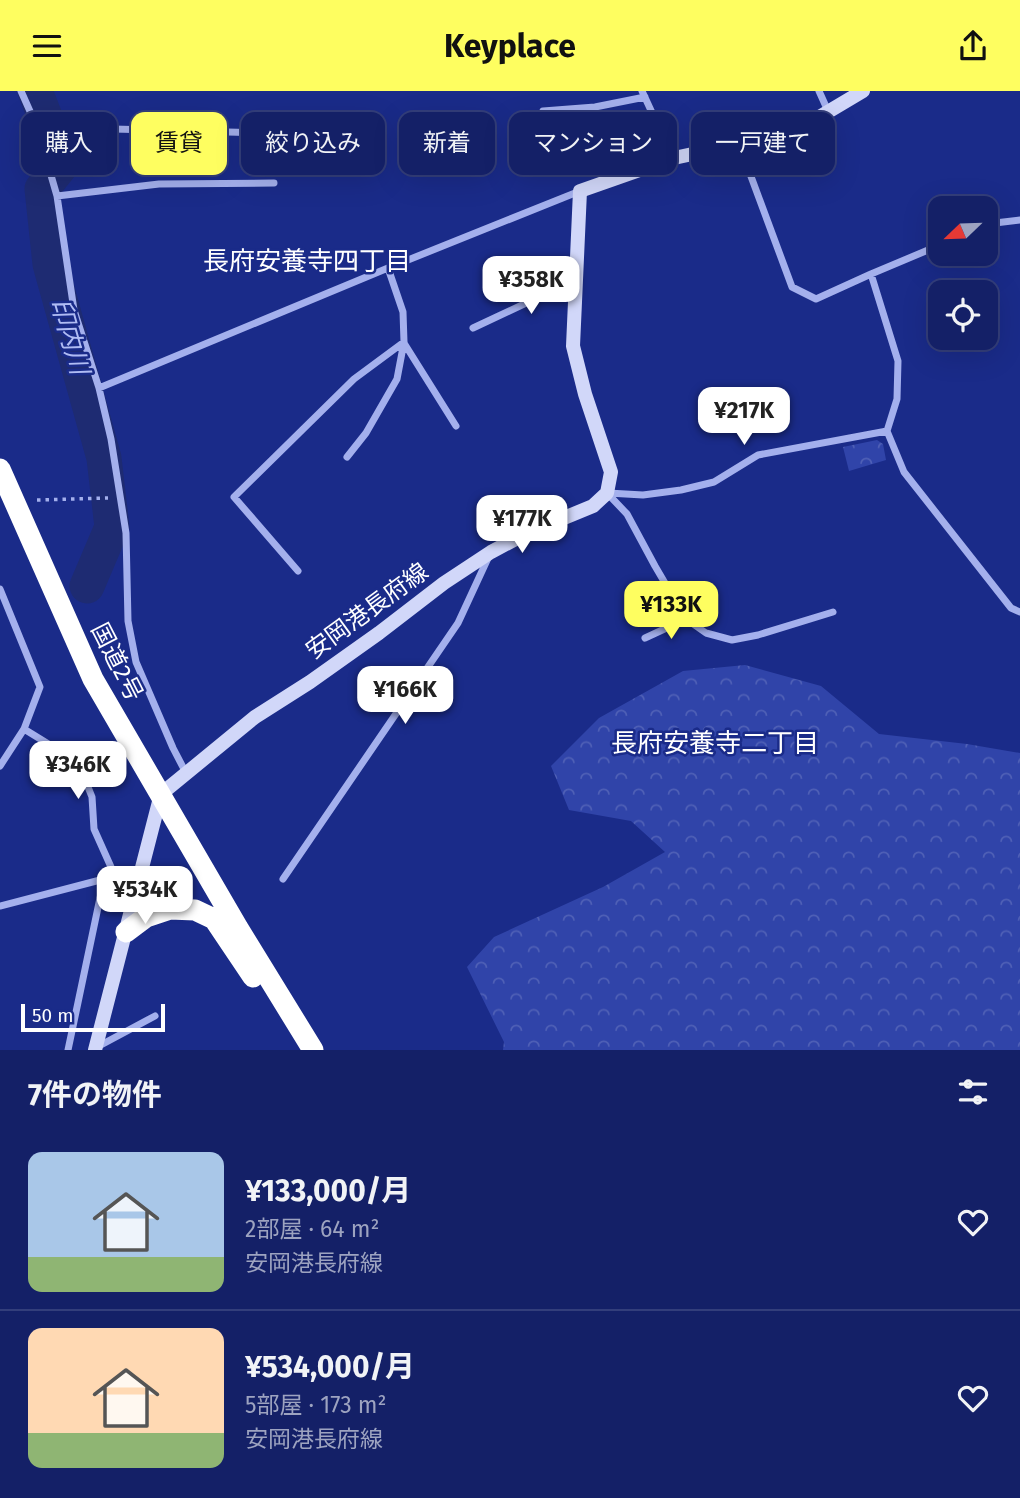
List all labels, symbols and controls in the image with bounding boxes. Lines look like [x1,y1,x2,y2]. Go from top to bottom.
icon: menu [28,27,66,65]
text: Keyplace [444,27,576,65]
icon: share [954,27,992,65]
chip: 購入 [21,112,117,175]
chip: 賃貸 [131,112,227,175]
chip: 絞り込み [241,112,385,175]
chip: 新着 [399,112,495,175]
chip: マンション [509,112,677,175]
chip: 一戸建て [691,112,835,175]
north arrow [928,196,998,266]
map controls [928,196,998,350]
district label: 長府安養寺四丁目 [203,246,411,277]
pin: ¥358K [482,257,580,316]
text: ¥358K [499,265,563,293]
button: locate [928,280,998,350]
water label: 印内川 [44,294,96,381]
pin: ¥217K [695,387,793,447]
text: ¥217K [714,396,774,424]
pin: ¥177K [473,496,571,555]
text: ¥177K [492,504,552,532]
street label: 安岡港長府線 [301,557,433,665]
pin: ¥133K [622,581,720,641]
text: ¥133K [640,590,702,618]
street label: 国道2号 [85,618,149,706]
pin: ¥166K [356,667,454,726]
text: ¥166K [373,675,437,703]
district label: 長府安養寺二丁目 [611,728,819,759]
pin: ¥346K [29,741,127,801]
text: ¥346K [45,750,111,778]
pin: ¥534K [96,867,194,926]
text: ¥534K [113,875,177,903]
scale bar [21,1001,164,1033]
text: 50 m [32,1004,73,1027]
icon: filters [954,1073,992,1111]
text: 7件の物件 [28,1077,162,1113]
text: ¥133,000/月 [245,1173,411,1209]
icon: home [84,1180,168,1264]
icon: heart [954,1203,992,1241]
text: 2部屋 · 64 m² [245,1215,379,1243]
text: 安岡港長府線 [245,1249,383,1277]
text: ¥534,000/月 [245,1349,415,1385]
icon: home [84,1356,168,1440]
icon: heart [954,1379,992,1417]
text: 5部屋 · 173 m² [245,1391,387,1419]
text: 安岡港長府線 [245,1425,383,1453]

